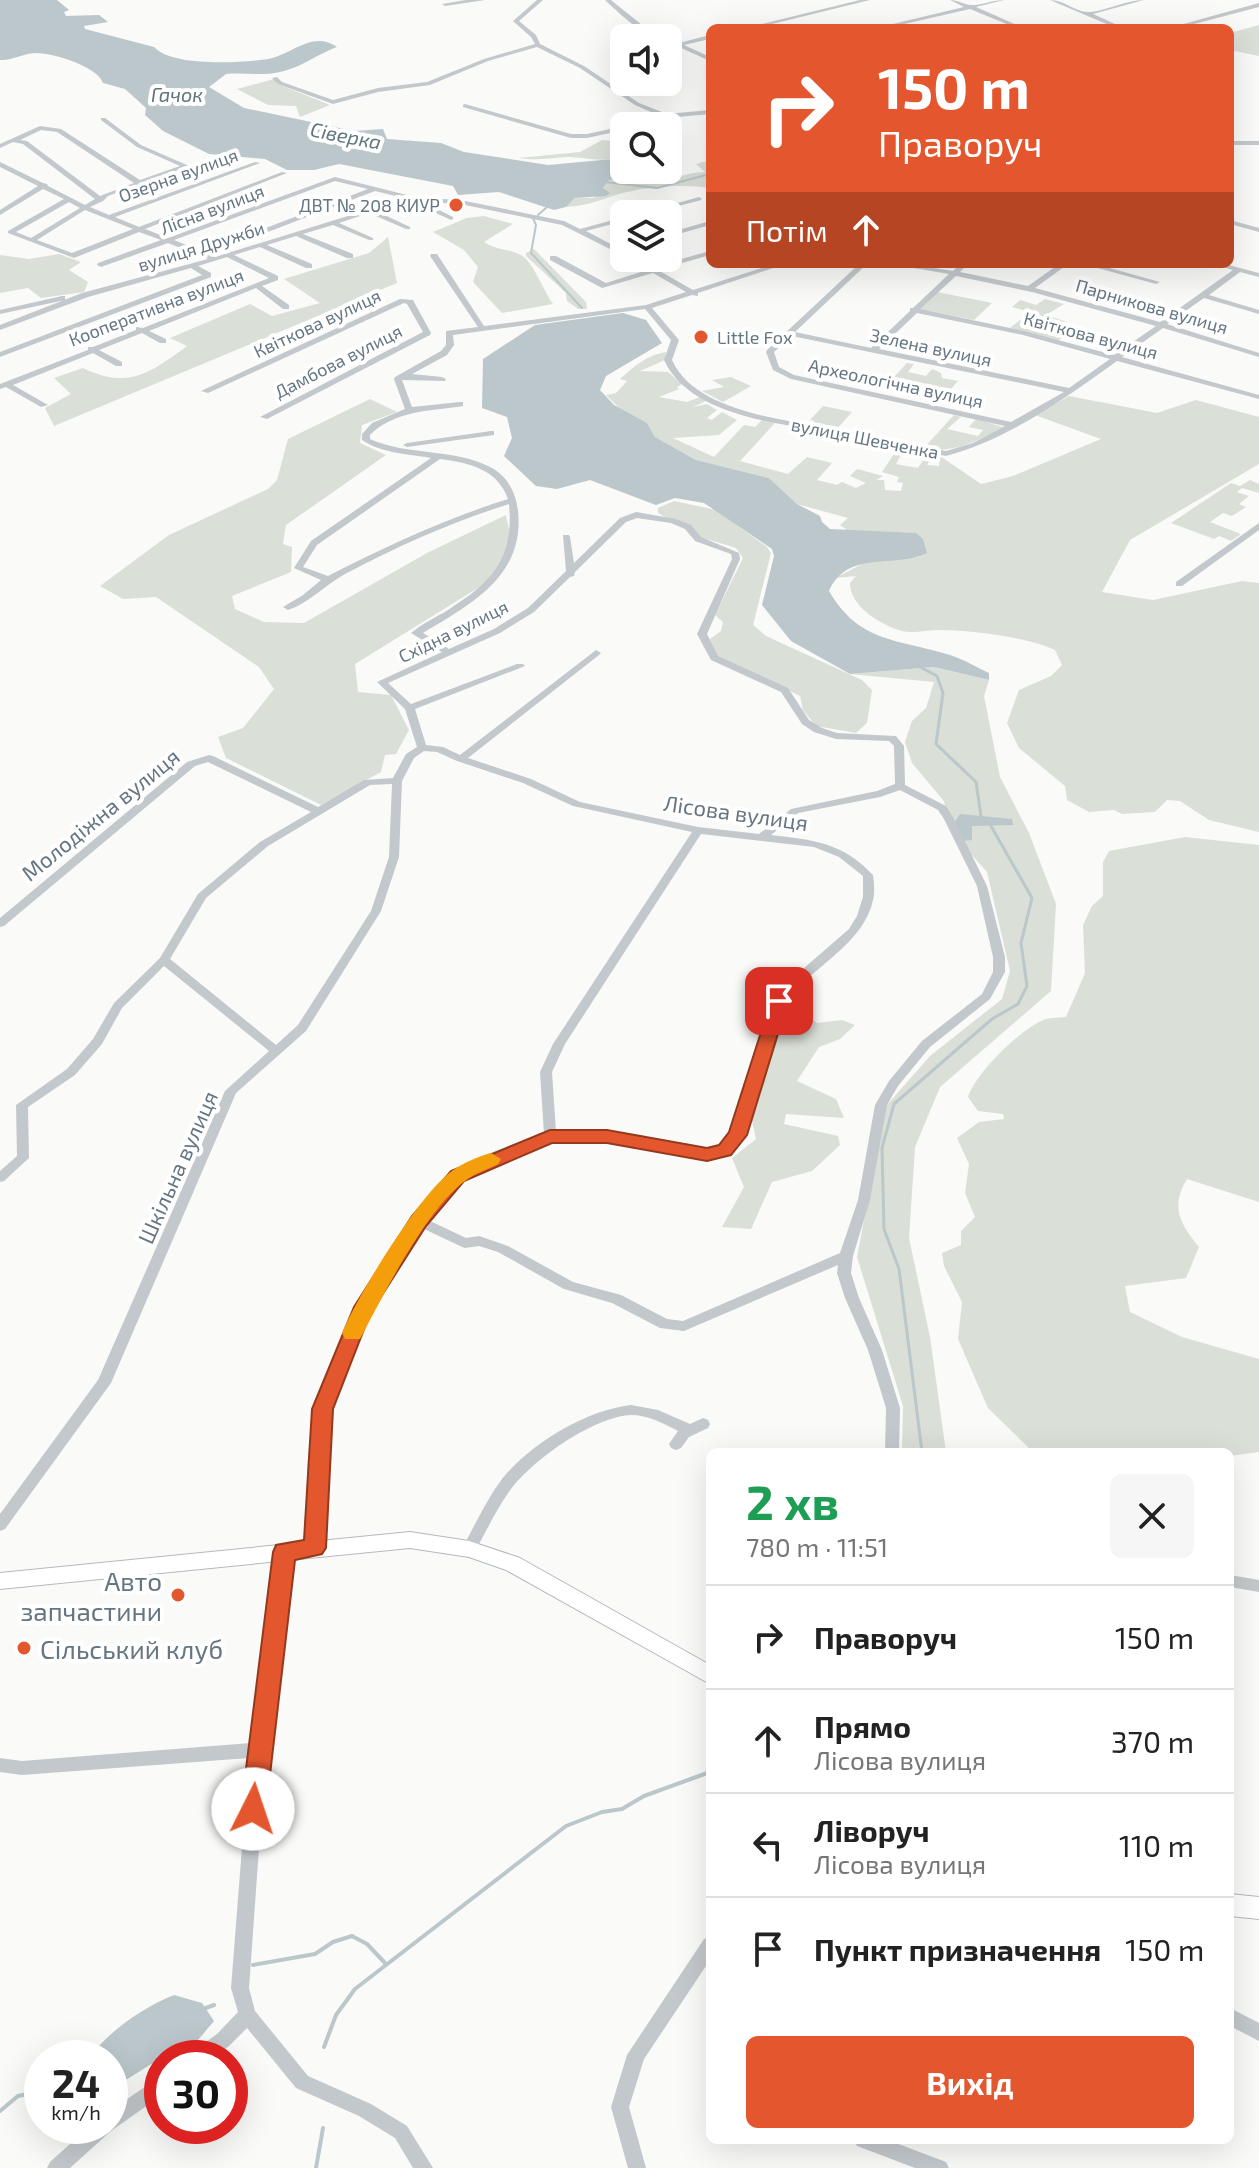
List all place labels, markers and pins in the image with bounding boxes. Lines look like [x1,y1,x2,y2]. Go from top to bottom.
place label: ДВТ № 208 КИУР [299,194,440,216]
marker: ДВТ № 208 КИУР [447,196,465,214]
place label: Little Fox [717,326,793,348]
marker: Little Fox [692,328,710,346]
pin [745,967,813,1035]
place label: Авто запчастини [20,1565,162,1626]
marker: Авто запчастини [169,1586,187,1604]
place label: Сільський клуб [40,1633,223,1665]
marker: Сільський клуб [15,1639,33,1657]

